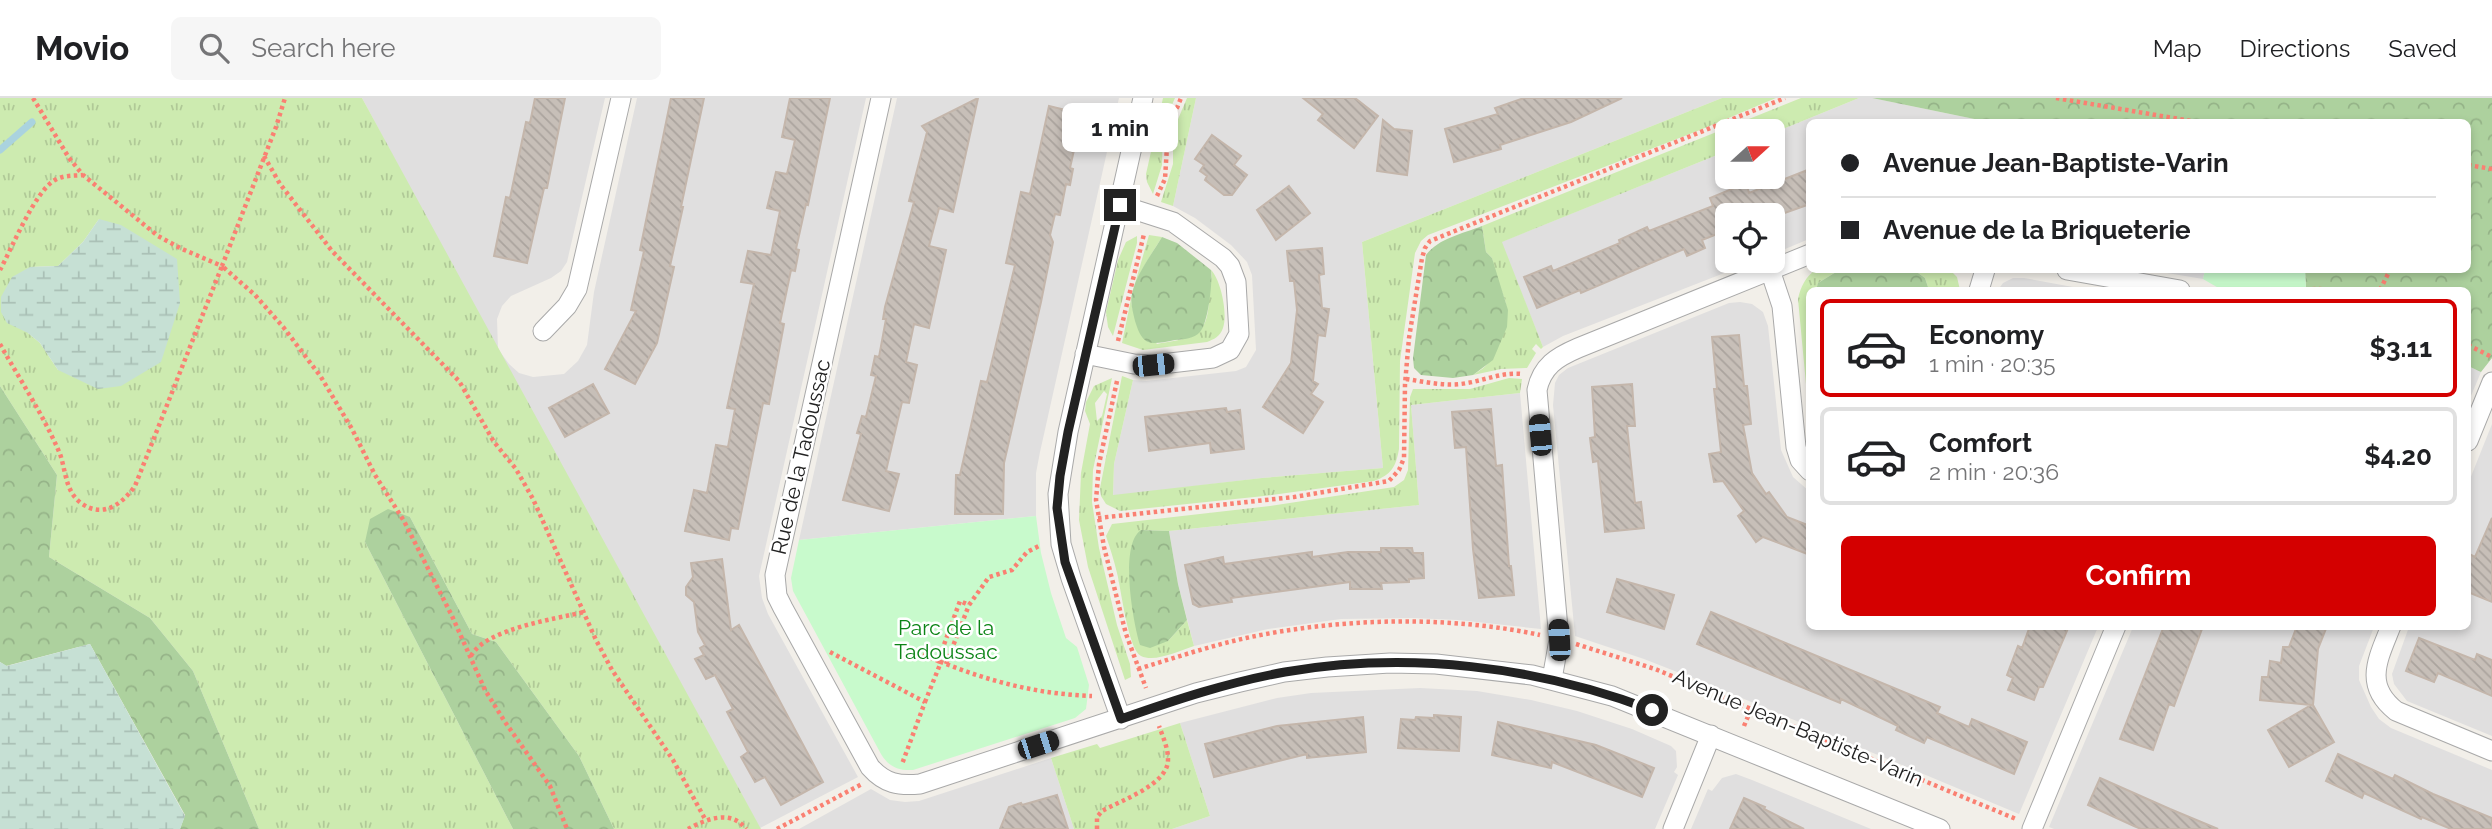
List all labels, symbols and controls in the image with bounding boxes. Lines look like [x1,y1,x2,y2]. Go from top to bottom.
search box [171,17,661,80]
text: Movio [35,29,129,68]
icon: search [195,29,233,67]
text: Search here [251,33,396,63]
text: Map [2153,34,2202,63]
text: Directions [2240,34,2350,63]
text: Saved [2388,34,2457,63]
callout: 1 min [1062,104,1178,153]
text: 1 min [1091,114,1149,141]
north arrow [1715,119,1785,189]
map controls [1715,119,1785,273]
text: Avenue Jean-Baptiste-Varin [1883,148,2229,178]
route end [1104,189,1136,221]
button: locate [1715,203,1785,273]
text: Avenue de la Briqueterie [1883,215,2191,245]
icon: car [1845,317,1908,380]
text: Economy [1929,320,2044,350]
text: $3.11 [2370,333,2432,363]
text: 1 min · 20:35 [1929,350,2056,377]
car [1132,352,1175,378]
street label: Rue de la Tadoussac [766,357,835,557]
car [1528,413,1553,457]
icon: car [1845,425,1908,488]
text: Comfort [1929,428,2032,458]
text: $4.20 [2364,441,2432,471]
text: 2 min · 20:36 [1929,458,2059,485]
button: Confirm [1841,536,2436,616]
park label: Parc de la Tadoussac [894,615,998,664]
car [1548,618,1571,662]
street label: Avenue Jean-Baptiste-Varin [1669,663,1927,792]
route start [1636,694,1668,726]
car [1015,729,1062,761]

